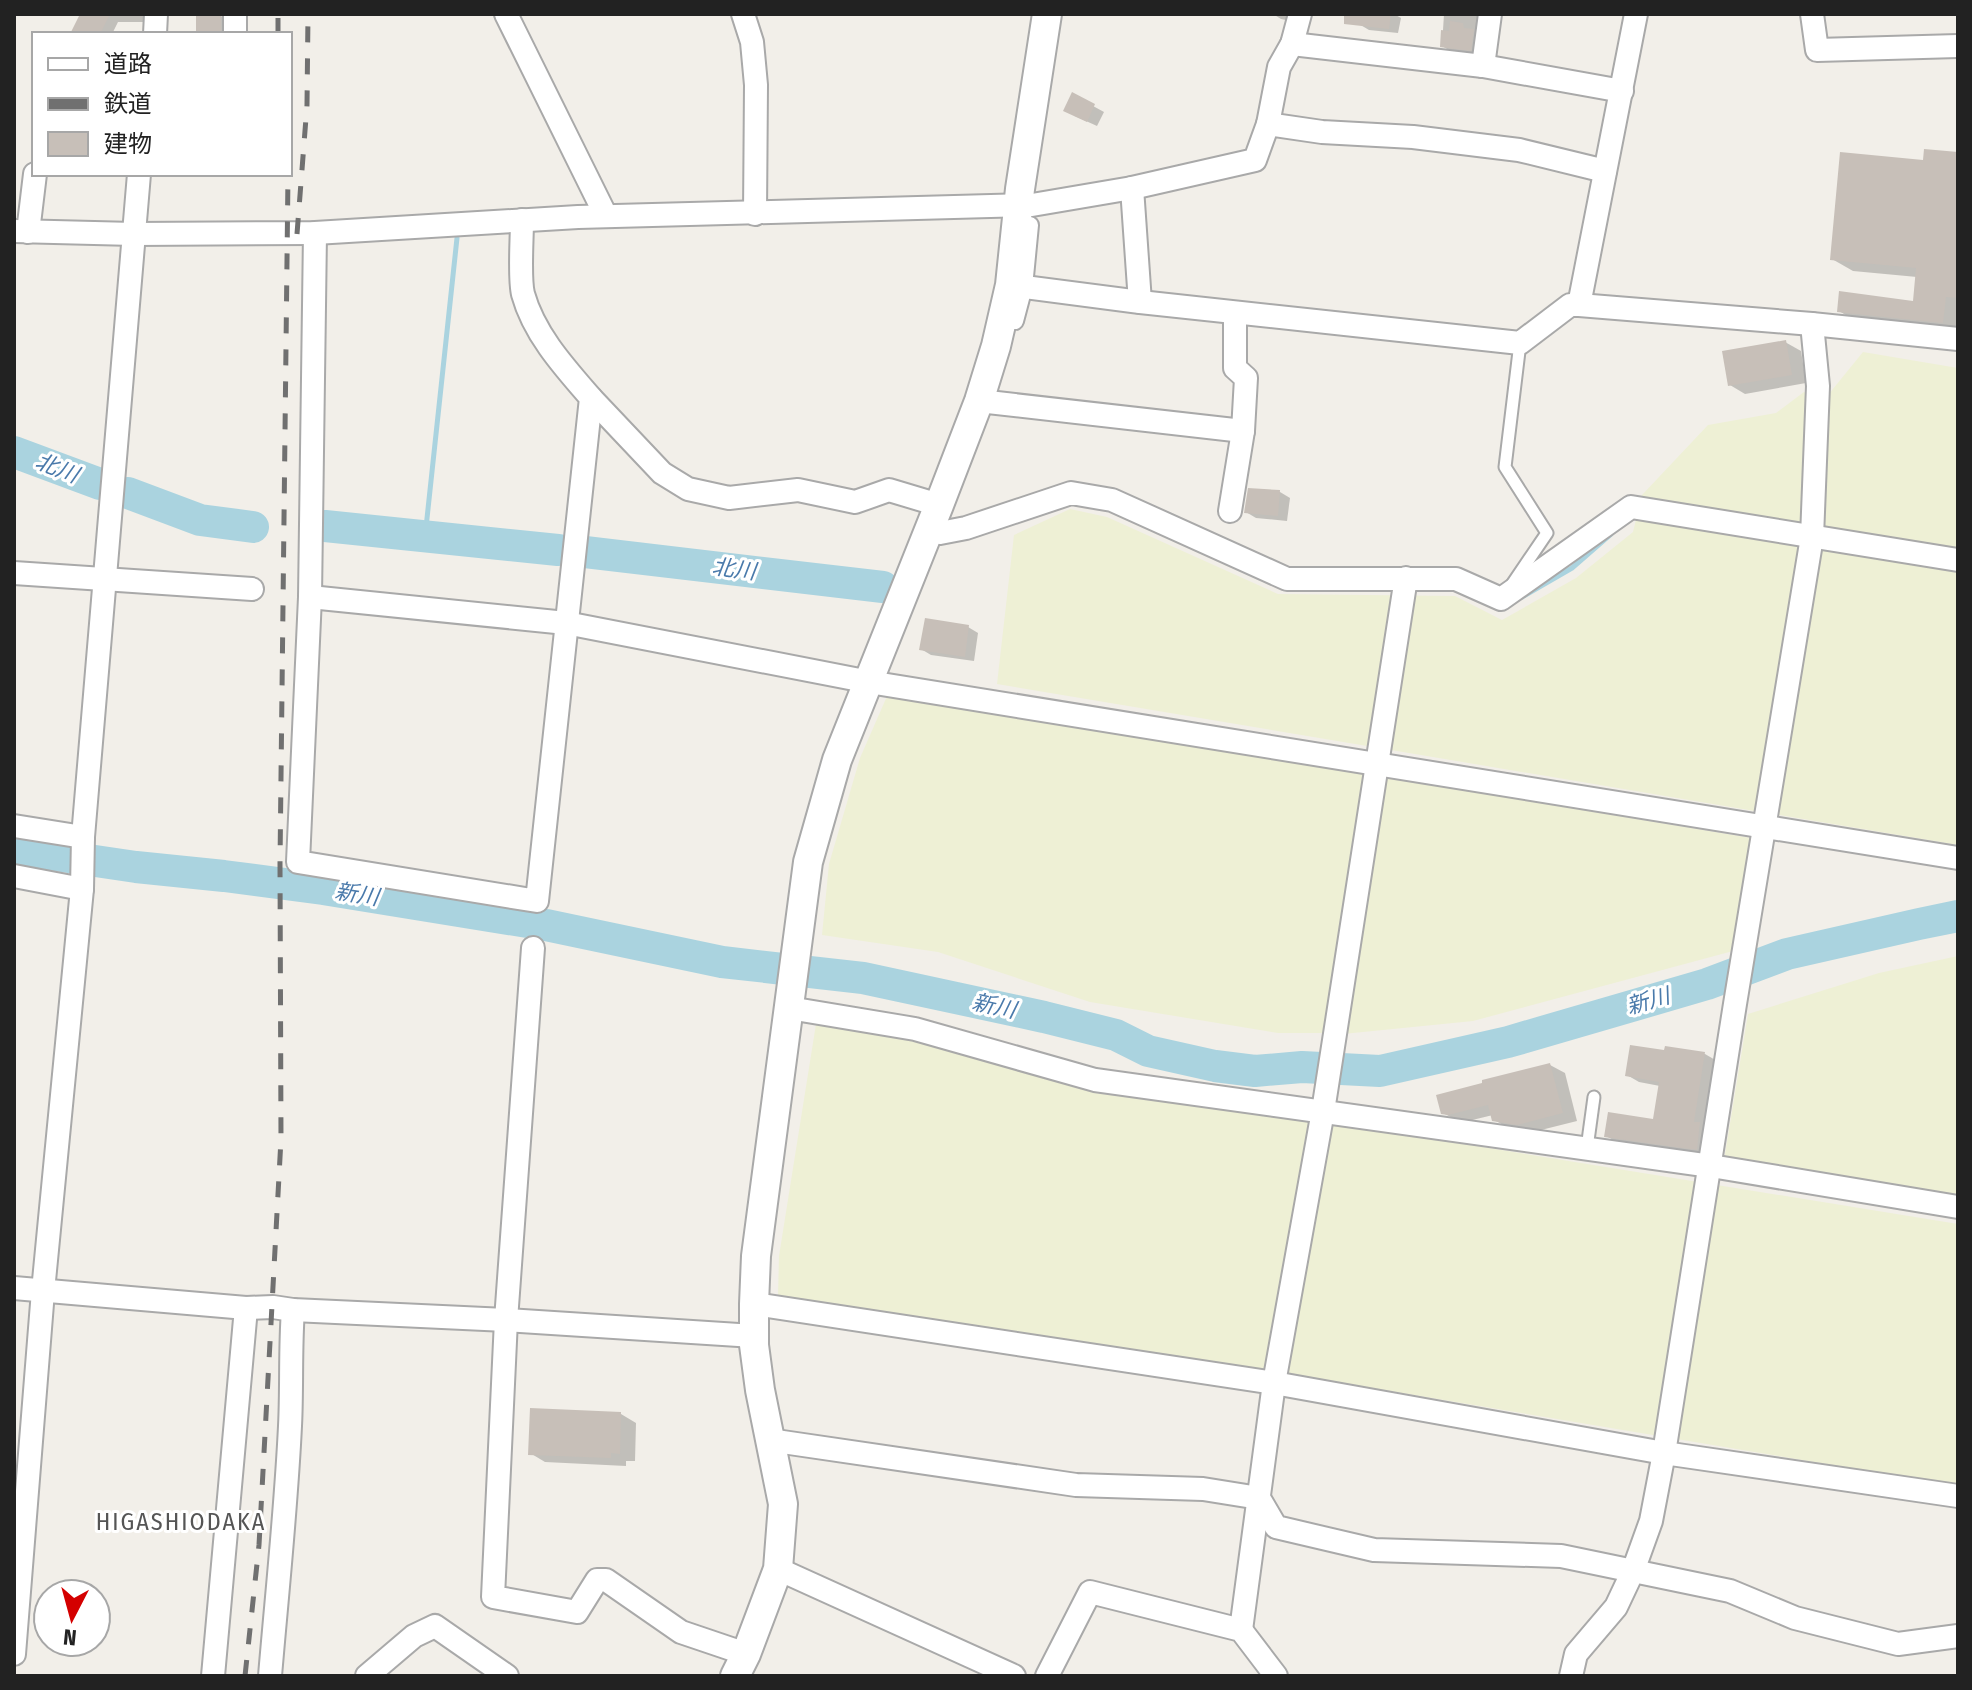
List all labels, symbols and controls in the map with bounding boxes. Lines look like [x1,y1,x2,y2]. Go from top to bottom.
legend [32,32,292,176]
text: 道路 [104,50,152,78]
text: 鉄道 [104,90,152,118]
text: 建物 [104,130,152,158]
water label: 北川 [32,448,84,489]
water label: 北川 [711,553,759,585]
water label: 新川 [333,877,383,911]
water label: 新川 [1623,981,1675,1020]
water label: 新川 [970,988,1020,1024]
district label: HIGASHIODAKA [96,1508,266,1536]
north arrow [32,1578,112,1658]
text: N [62,1623,78,1652]

